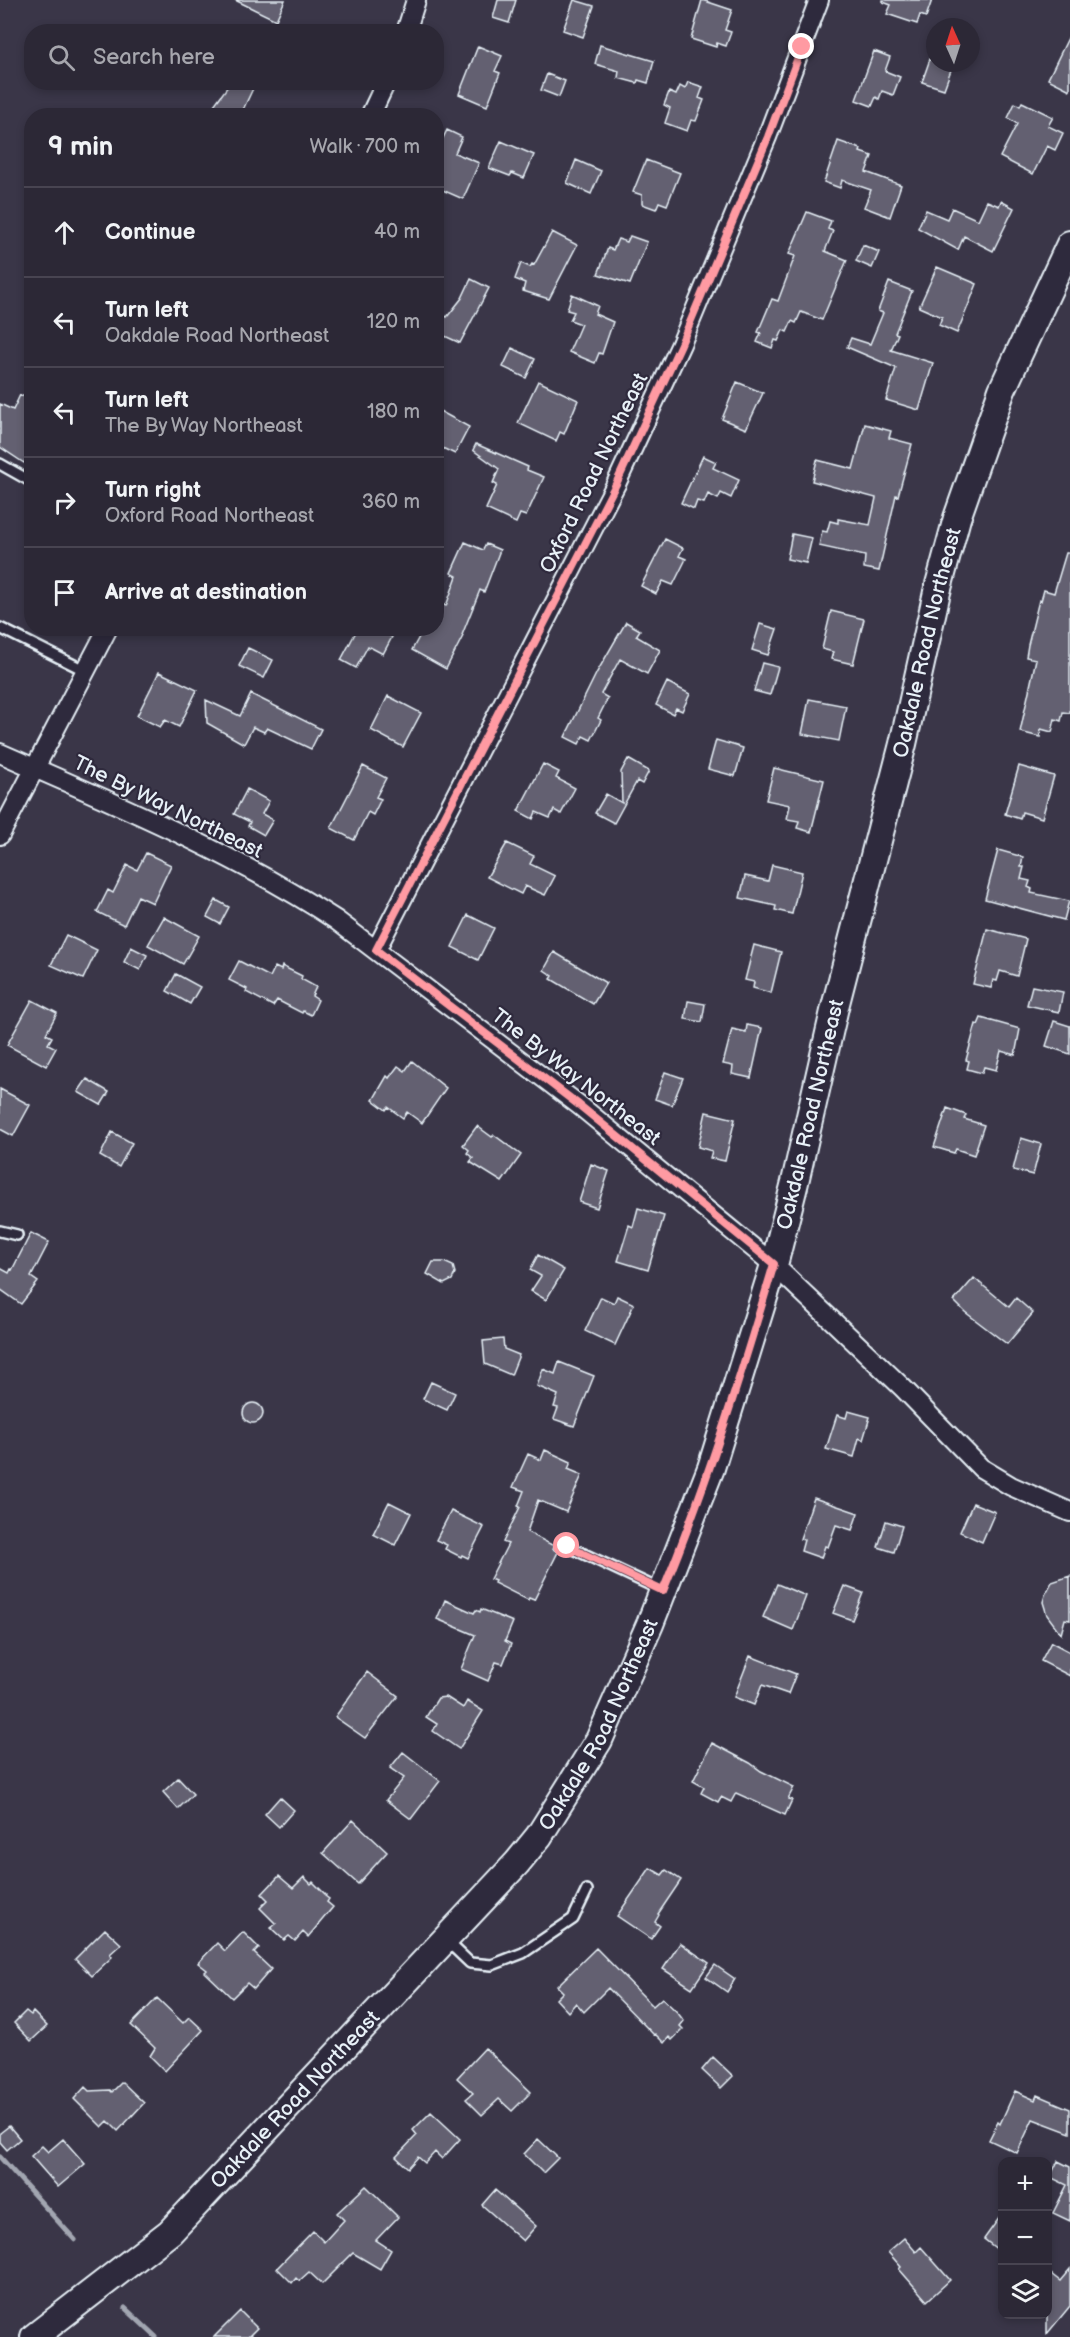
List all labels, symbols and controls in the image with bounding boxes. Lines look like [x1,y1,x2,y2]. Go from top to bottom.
north arrow [926,18,980,72]
search box [24,24,444,90]
route end [788,33,814,59]
icon: search [45,41,78,74]
text: Search here [93,44,215,71]
text: 9 min [48,132,113,163]
text: Walk · 700 m [310,135,420,159]
icon: ahead [48,216,81,249]
text: Continue [105,219,195,246]
text: 40 m [374,220,420,244]
text: Turn left [105,297,189,324]
icon: left [48,306,81,339]
text: 120 m [367,310,420,334]
text: Oakdale Road Northeast [105,324,329,348]
street label: Oxford Road Northeast [535,368,654,577]
text: Turn left [105,387,189,414]
icon: left [48,396,81,429]
text: 180 m [367,400,420,424]
text: The By Way Northeast [105,414,303,438]
text: Turn right [105,477,201,504]
icon: right [48,486,81,519]
text: 360 m [362,490,420,514]
text: Oxford Road Northeast [105,504,314,528]
street label: Oakdale Road Northeast [887,524,966,760]
icon: arrive [48,576,81,609]
text: Arrive at destination [105,579,307,606]
street label: The By Way Northeast [69,750,267,864]
street label: Oakdale Road Northeast [771,996,849,1232]
street label: The By Way Northeast [487,1003,666,1151]
route start [553,1532,579,1558]
street label: Oakdale Road Northeast [533,1615,664,1835]
street label: Oakdale Road Northeast [205,2005,385,2194]
map controls [998,2157,1052,2319]
button: + [998,2157,1052,2211]
button: − [998,2211,1052,2265]
button: layers [998,2265,1052,2319]

